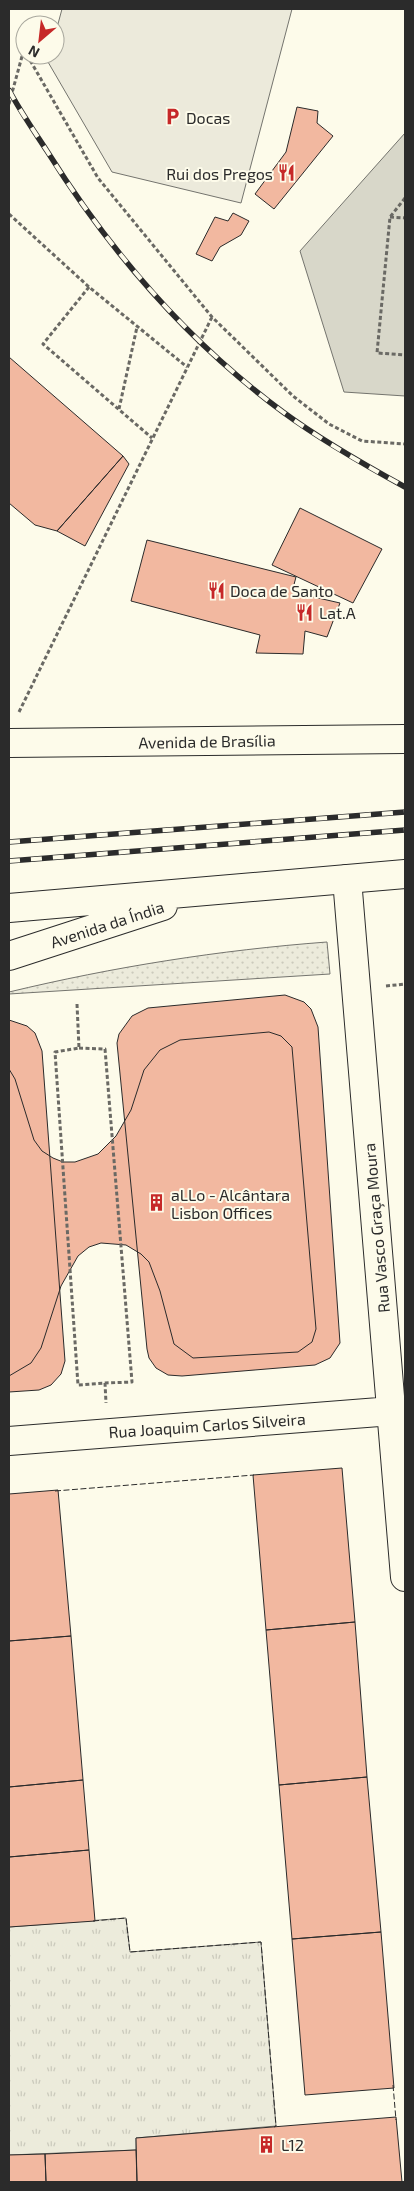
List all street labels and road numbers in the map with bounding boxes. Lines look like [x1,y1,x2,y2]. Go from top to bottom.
street label: Avenida de Brasília [138,730,276,752]
street label: Avenida da Índia [48,897,166,951]
street label: Rua Vasco Graça Moura [359,1142,394,1314]
street label: Rua Joaquim Carlos Silveira [108,1409,306,1441]

